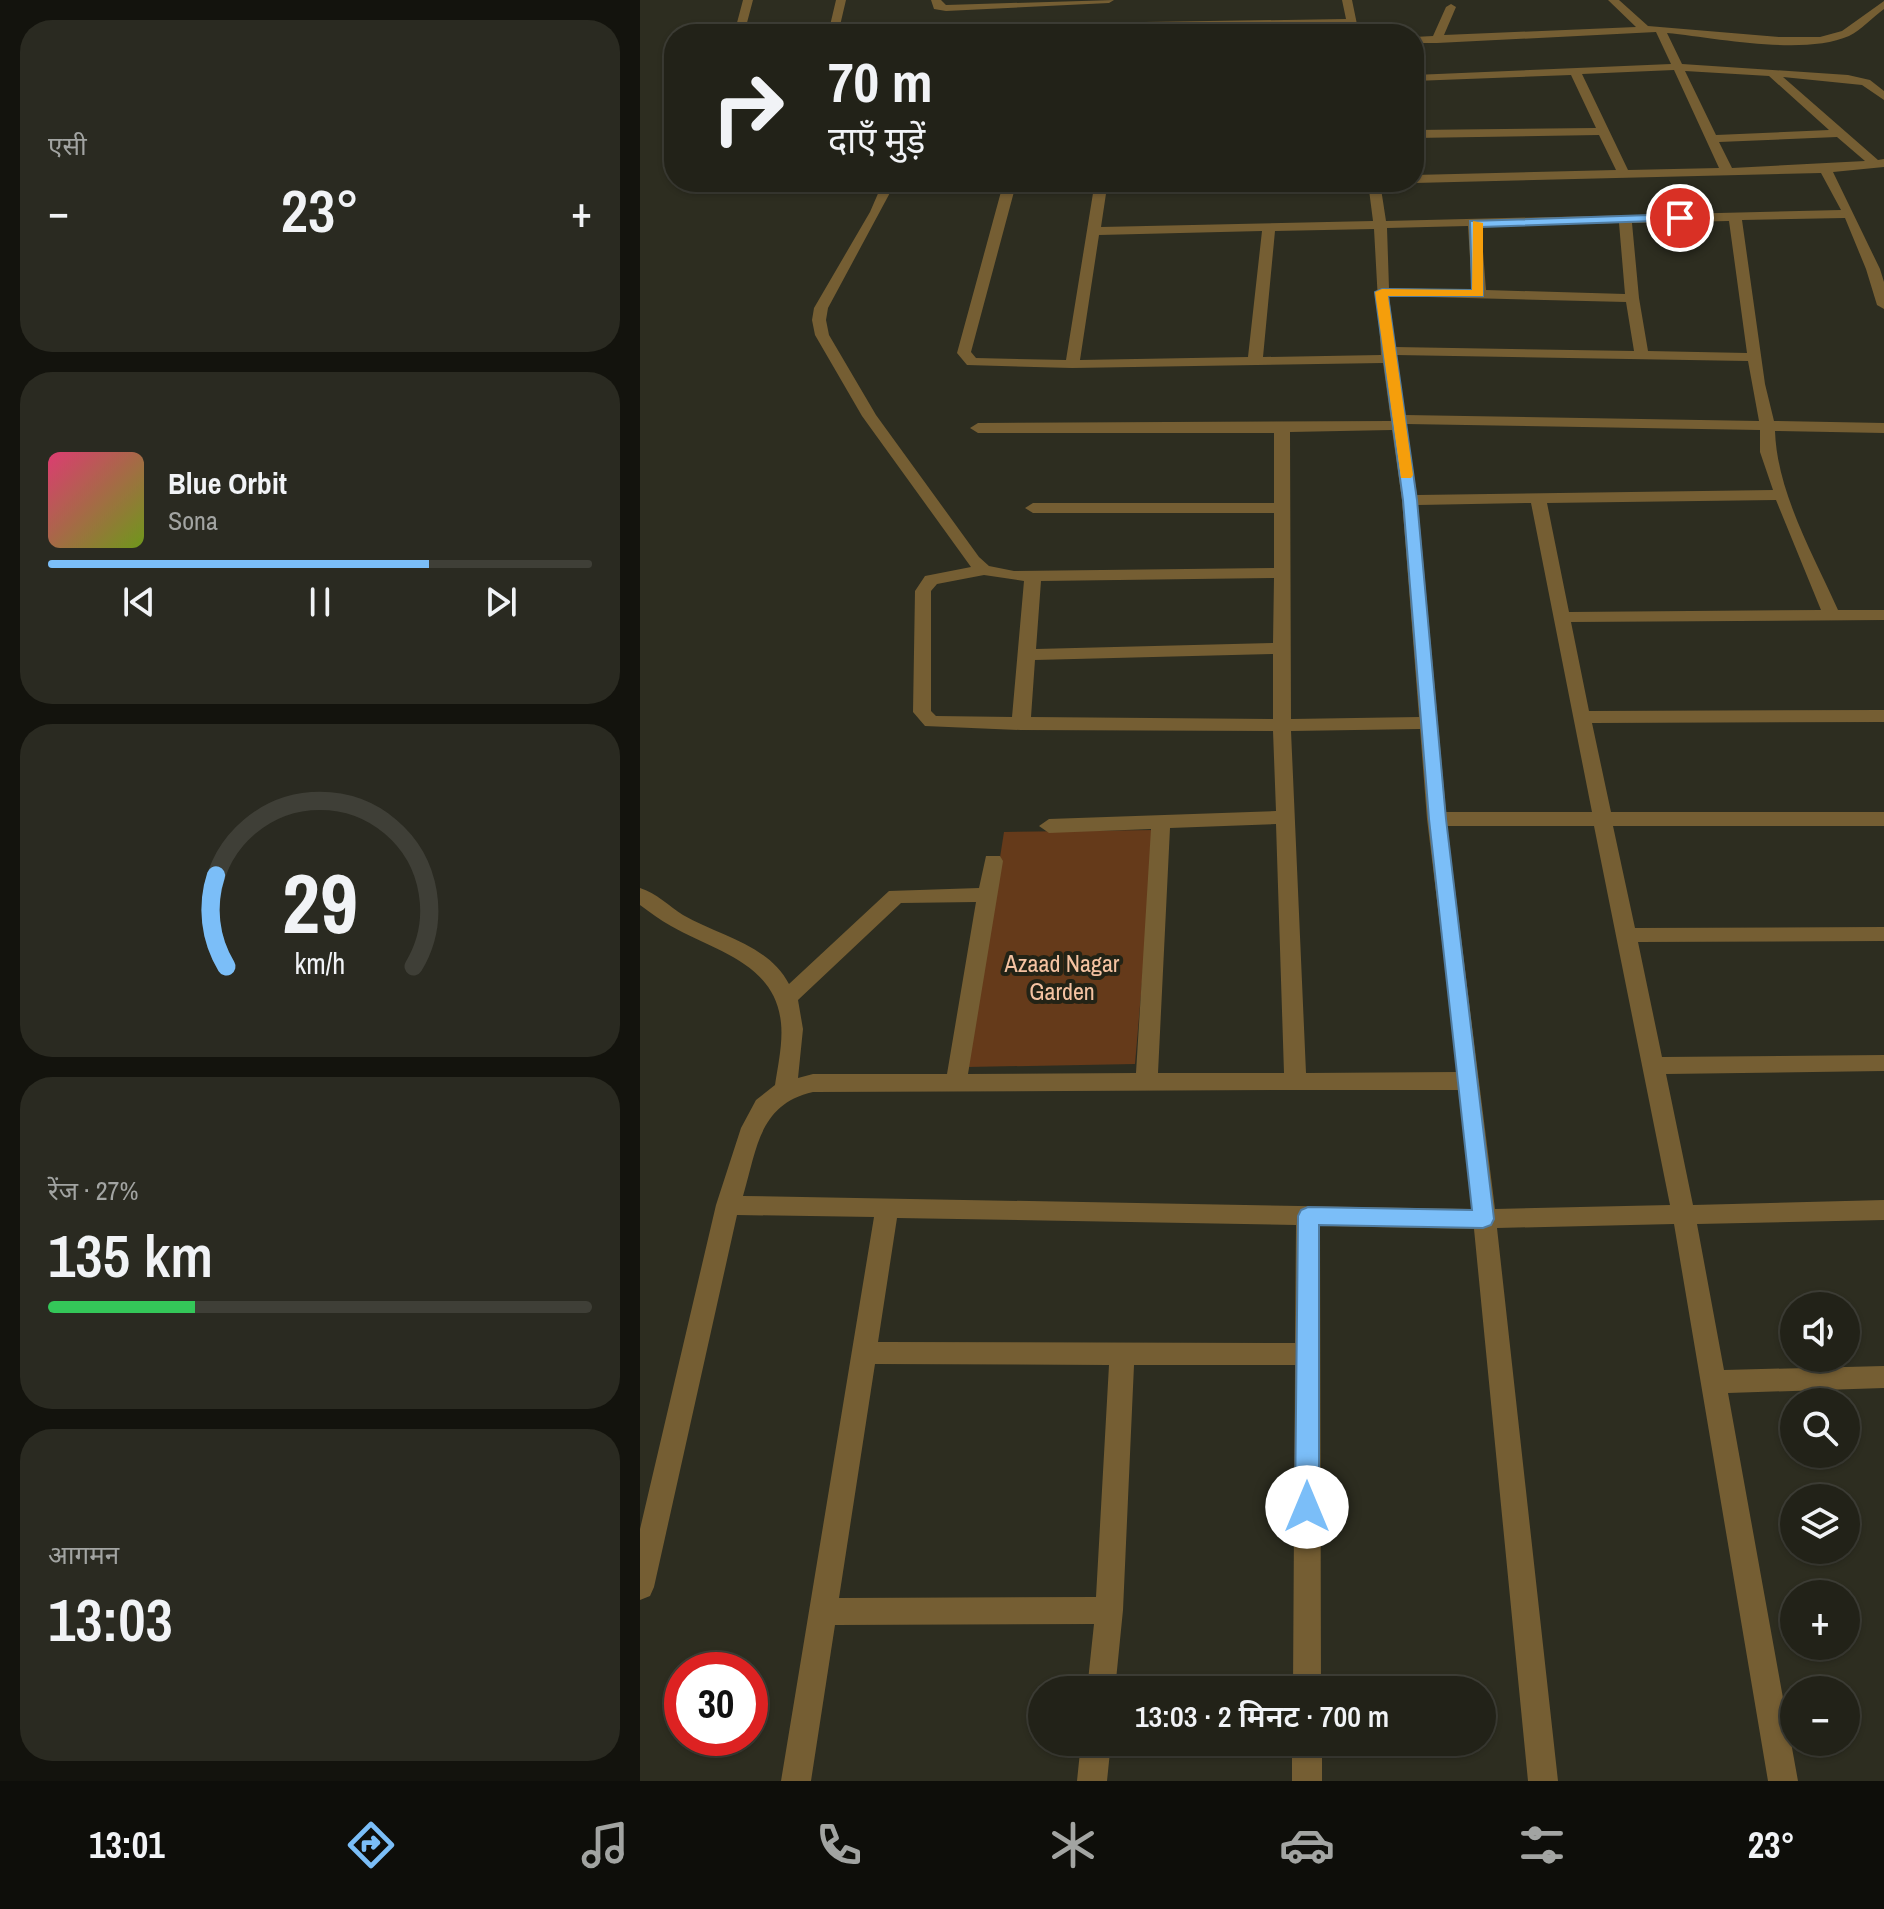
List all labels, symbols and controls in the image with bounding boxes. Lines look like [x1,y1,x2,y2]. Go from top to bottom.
text: 70 m [828,44,933,119]
icon: right [696,56,800,160]
text: दाएँ मुड़ें [828,116,925,164]
text: एसी [48,128,87,163]
text: 23° [281,170,359,251]
text: − [48,181,69,241]
text: + [571,181,592,241]
pin [1646,184,1714,252]
icon: arrive [1658,196,1702,240]
text: Blue Orbit [168,463,287,503]
text: Sona [168,503,218,538]
icon: previous [117,580,161,624]
icon: pause [298,580,342,624]
icon: next [479,580,523,624]
text: 29 [282,846,358,958]
text: km/h [295,944,345,983]
park label: Azaad Nagar Garden [1004,947,1120,1007]
text: रेंज · 27% [48,1173,138,1208]
text: 135 km [48,1215,213,1296]
map controls [1780,1292,1860,1756]
button: sound [1780,1292,1860,1372]
button: search [1780,1388,1860,1468]
position arrow [1265,1465,1349,1549]
button: layers [1780,1484,1860,1564]
text: आगमन [48,1537,119,1572]
text: 13:03 [48,1579,173,1660]
button: + [1780,1580,1860,1660]
speed limit sign: 30 [664,1652,768,1756]
button: − [1780,1676,1860,1756]
text: 13:03 · 2 मिनट · 700 m [1135,1696,1389,1736]
icon: directions [343,1817,399,1873]
icon: music [577,1817,633,1873]
icon: phone [811,1817,867,1873]
icon: climate [1045,1817,1101,1873]
icon: car [1279,1817,1335,1873]
icon: filters [1514,1817,1570,1873]
text: 13:01 [89,1821,165,1869]
text: 23° [1748,1821,1795,1869]

